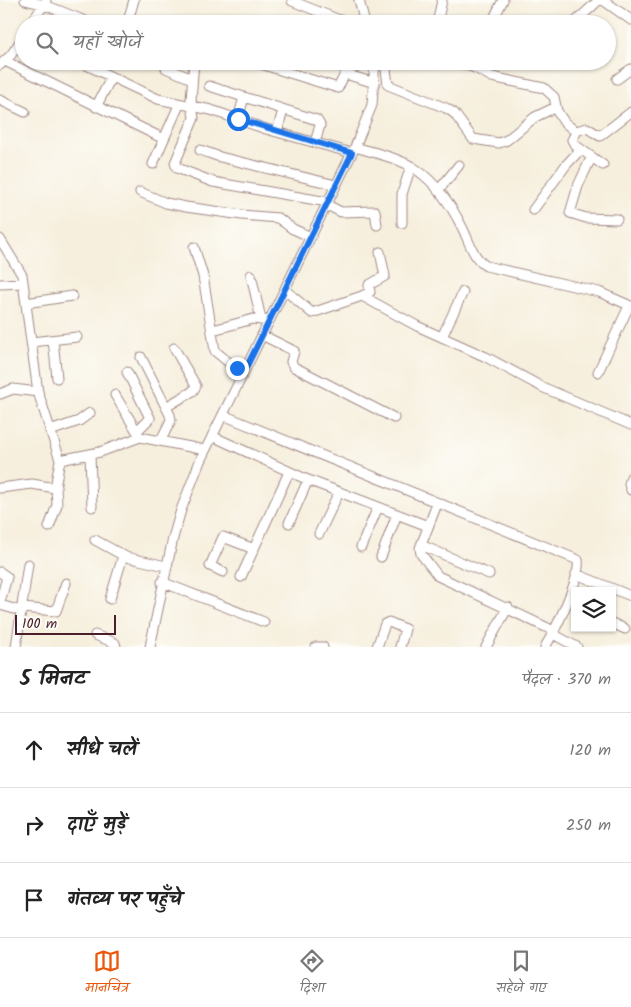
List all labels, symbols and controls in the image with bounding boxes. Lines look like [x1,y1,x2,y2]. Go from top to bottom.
search box [15,15,616,70]
text: यहाँ खोजें [73,28,142,58]
icon: search [33,29,61,57]
route start [227,108,250,131]
route end [226,357,249,380]
map controls [571,587,616,632]
button: layers [571,587,616,632]
scale bar [15,612,116,635]
text: 100 m [22,613,57,635]
text: 5 मिनट [20,663,86,696]
text: पैदल · 370 m [522,667,611,692]
text: सीधे चलें [67,735,137,765]
icon: ahead [20,736,48,764]
text: 120 m [570,738,611,763]
text: दाएँ मुड़ें [67,810,126,840]
icon: right [20,811,48,839]
text: 250 m [566,813,611,838]
text: गंतव्य पर पहुँचे [67,885,182,915]
icon: arrive [20,886,48,914]
tab: मानचित्र [85,947,128,999]
tab: दिशा [298,947,326,999]
tab: सहेजे गए [496,947,546,999]

